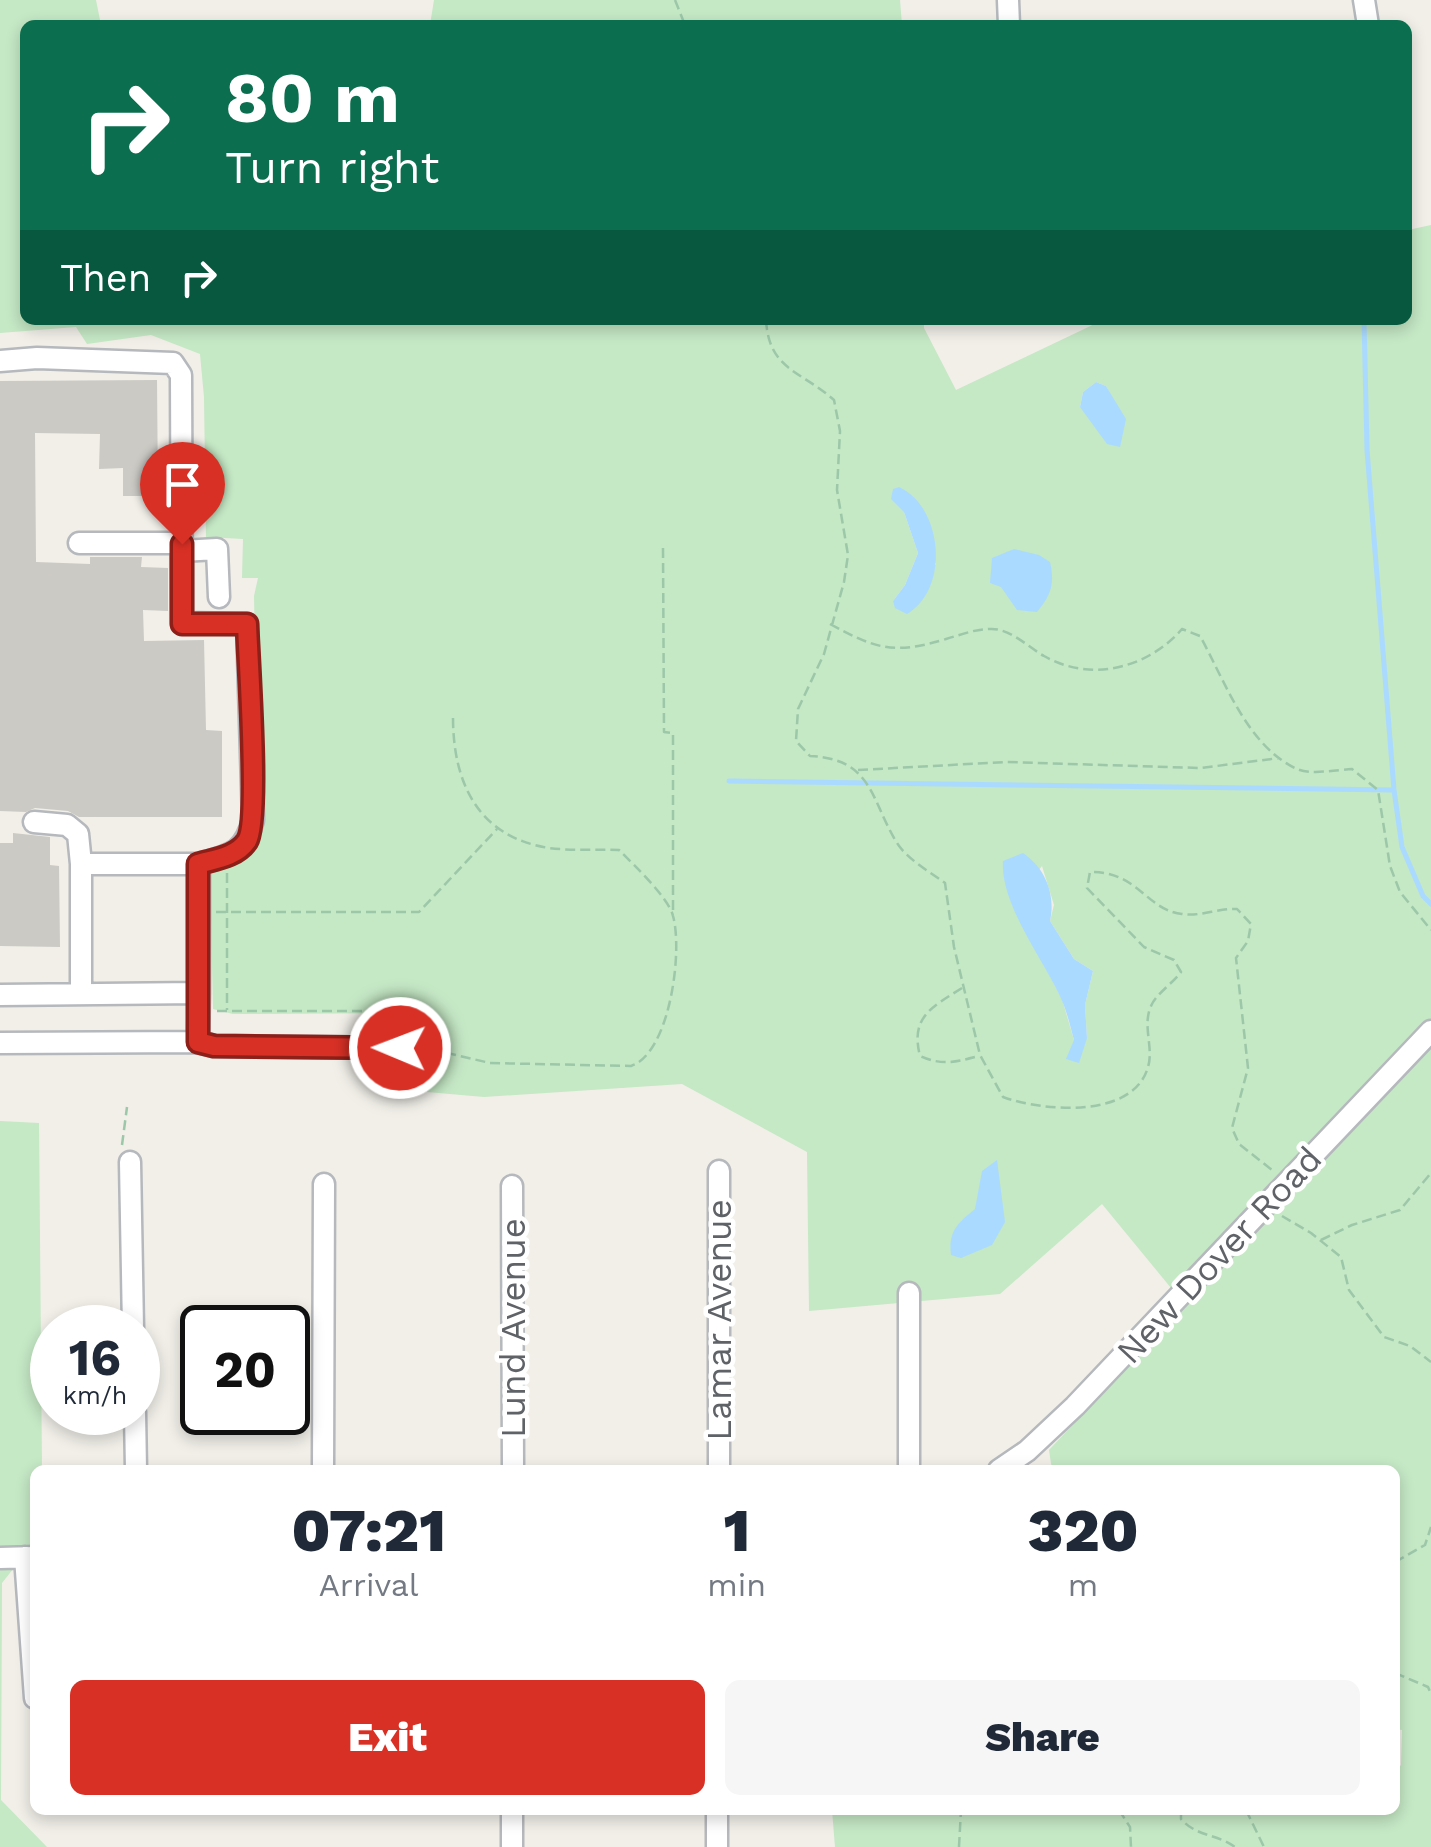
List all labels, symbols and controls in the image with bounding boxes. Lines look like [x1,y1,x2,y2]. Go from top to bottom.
text: 80 m [225,57,400,139]
icon: right [60,60,190,190]
text: Turn right [225,141,439,194]
icon: right [171,250,226,305]
text: Then [60,256,151,300]
pin [140,442,225,545]
icon: arrive [155,457,210,512]
position arrow [348,996,452,1100]
street label: New Dover Road [1108,1138,1330,1372]
street label: Lamar Avenue [698,1199,740,1441]
street label: Lund Avenue [492,1218,534,1438]
speed limit sign: 20 [180,1305,310,1435]
text: 16 [69,1328,121,1387]
text: km/h [63,1381,127,1410]
text: 07:21 [291,1495,446,1566]
text: 1 [723,1495,750,1566]
text: 320 [1028,1495,1139,1566]
text: Arrival [319,1566,419,1604]
text: min [707,1566,766,1604]
text: m [1068,1566,1098,1604]
button: Exit [70,1680,705,1795]
button: Share [725,1680,1360,1795]

